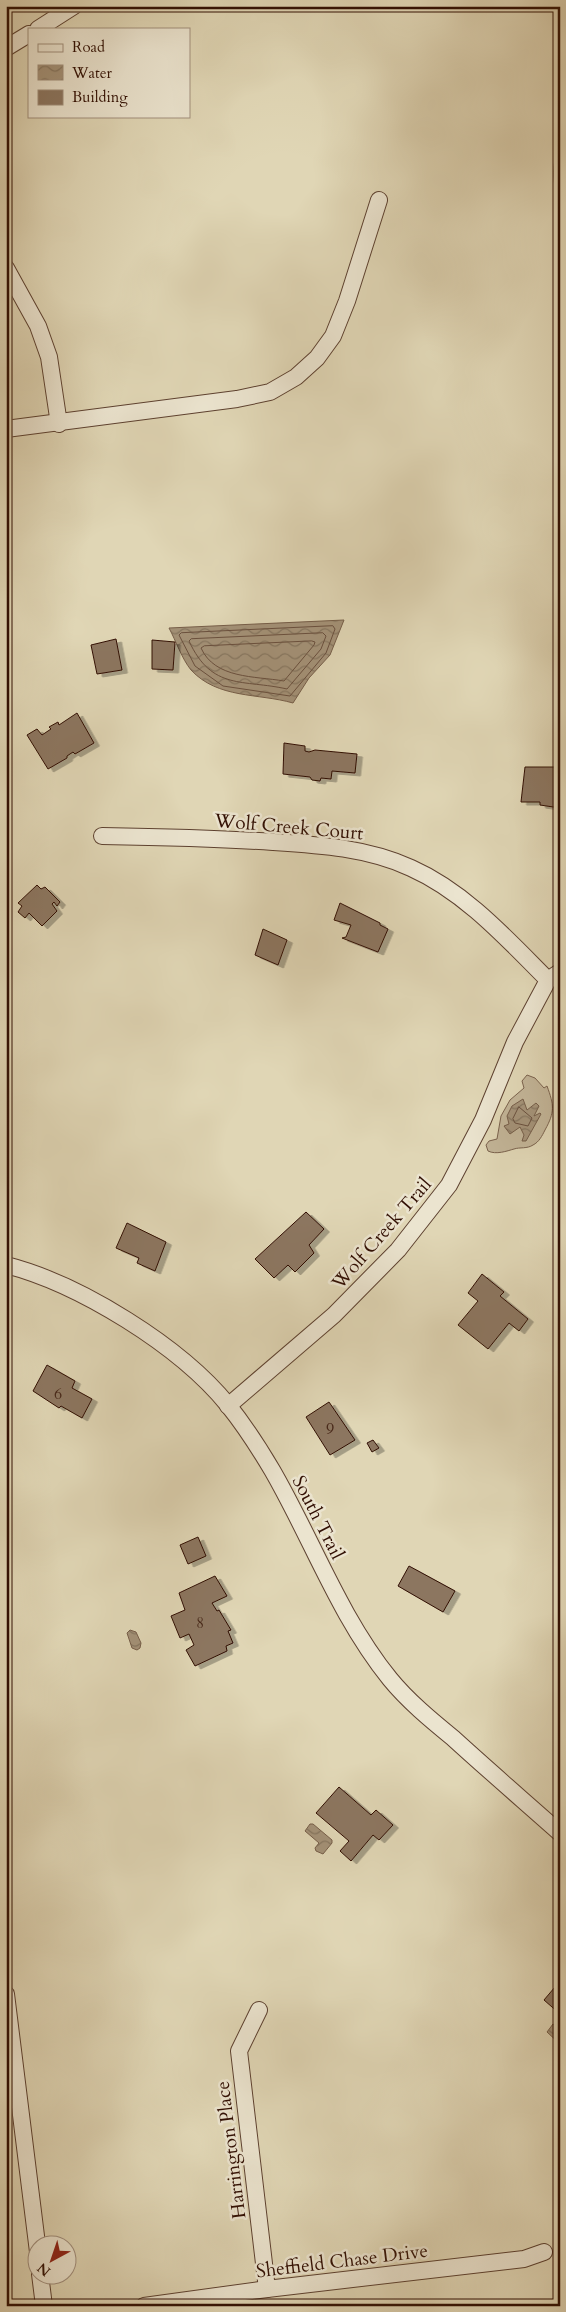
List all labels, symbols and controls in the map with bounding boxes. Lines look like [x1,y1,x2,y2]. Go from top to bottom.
legend [28,28,190,118]
text: Road [72,37,105,57]
text: Water [71,63,113,83]
text: Building [72,87,128,107]
street label: Wolf Creek Court [213,807,364,846]
street label: Wolf Creek Trail [325,1172,438,1296]
house number: 6 [54,1383,62,1405]
house number: 9 [326,1418,334,1440]
street label: South Trail [286,1471,350,1564]
house number: 8 [196,1612,204,1634]
street label: Harrington Place [210,2080,252,2220]
north arrow [28,2234,78,2284]
street label: Sheffield Chase Drive [255,2238,429,2284]
text: N [33,2258,55,2281]

